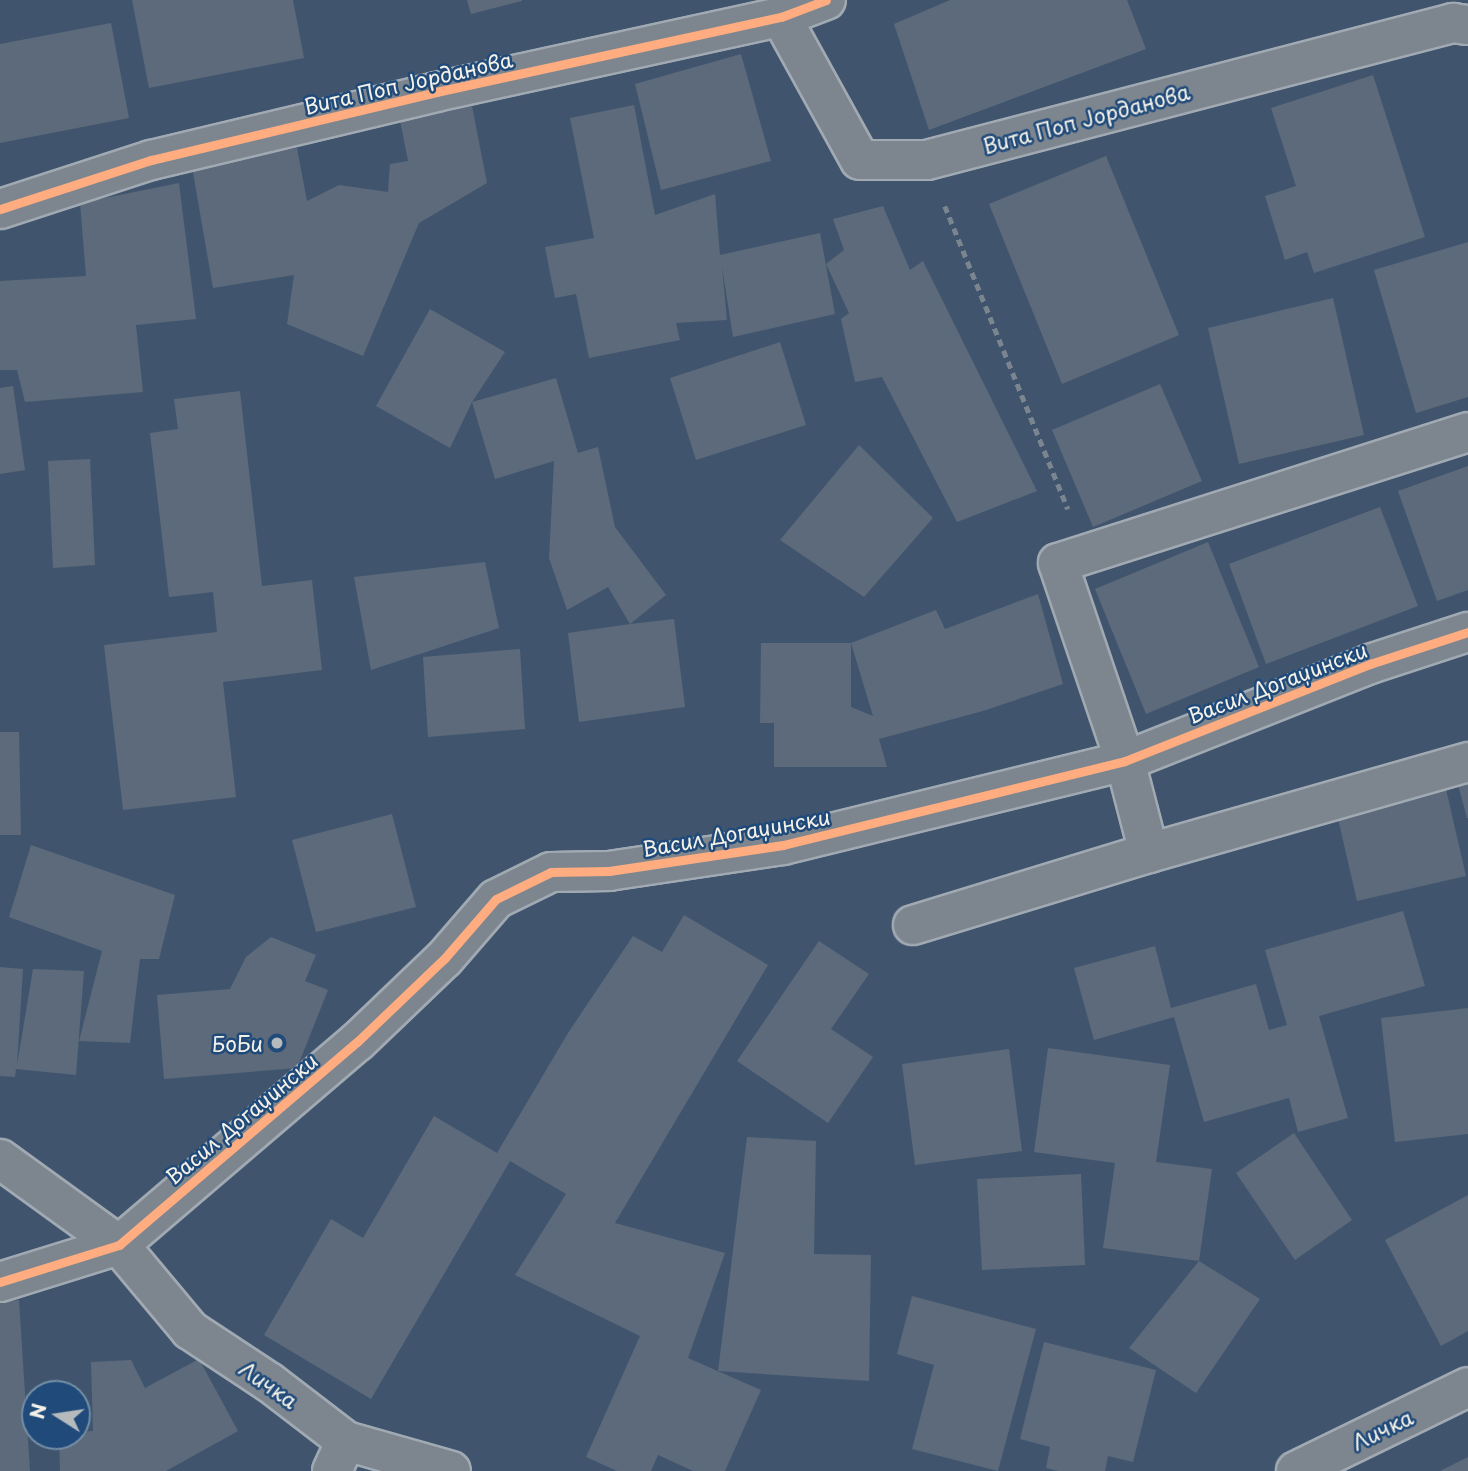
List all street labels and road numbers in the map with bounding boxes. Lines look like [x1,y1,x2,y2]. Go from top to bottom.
street label: Вита Поп Јорданова [300,45,516,119]
street label: Вита Поп Јорданова [979,78,1193,158]
street label: Васил Догаџински [1183,636,1371,728]
street label: Васил Догаџински [640,803,832,861]
street label: Васил Догаџински [160,1047,322,1189]
street label: Личка [235,1355,303,1413]
street label: Личка [1347,1403,1417,1455]

